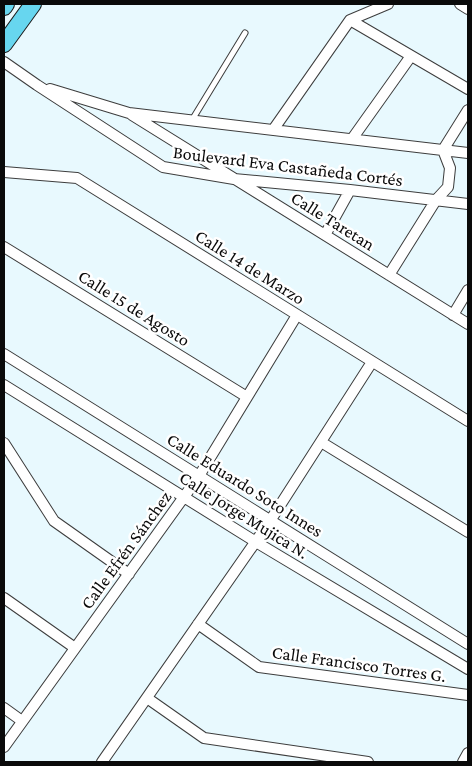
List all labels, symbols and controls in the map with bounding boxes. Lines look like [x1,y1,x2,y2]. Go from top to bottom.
street label: Boulevard Eva Castañeda Cortés [172,142,404,190]
street label: Calle Taretan [287,187,379,255]
street label: Calle 14 de Marzo [192,225,308,309]
street label: Calle 15 de Agosto [75,266,194,350]
street label: Calle Eduardo Soto Innes [163,429,327,541]
street label: Calle Jorge Mujica N. [175,467,312,564]
street label: Calle Efrén Sánchez [77,487,176,613]
street label: Calle Francisco Torres G. [271,642,447,686]

